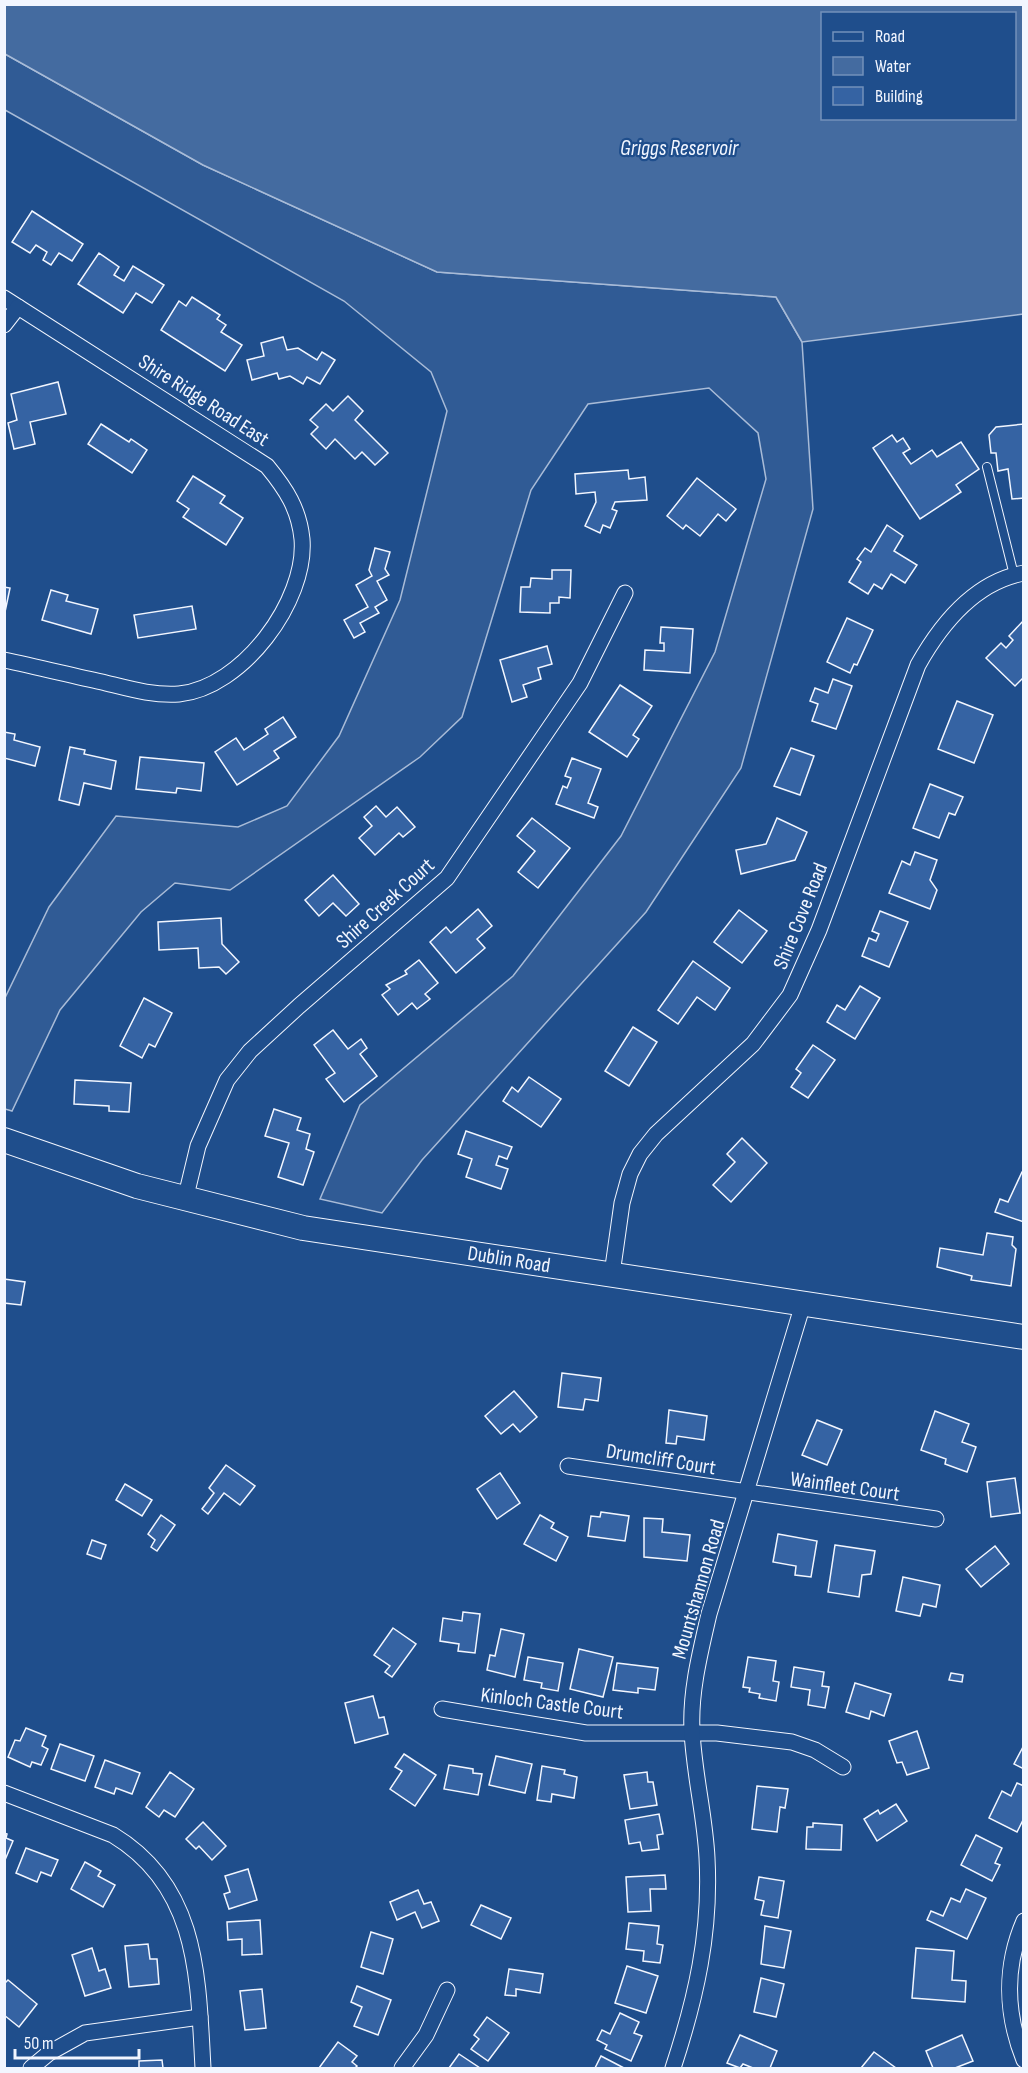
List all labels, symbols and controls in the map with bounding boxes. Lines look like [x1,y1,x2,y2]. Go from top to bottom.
legend [821,12,1016,120]
text: Road [875,26,905,47]
text: Water [875,56,911,77]
text: Building [875,86,923,107]
water label: Griggs Reservoir [620,135,739,162]
street label: Shire Ridge Road East [134,349,274,452]
street label: Shire Creek Court [331,853,440,954]
street label: Shire Cove Road [768,859,833,973]
street label: Dublin Road [466,1241,552,1278]
street label: Drumcliff Court [604,1438,718,1481]
street label: Wainfleet Court [789,1466,901,1507]
street label: Mountshannon Road [667,1516,730,1662]
street label: Kinloch Castle Court [479,1682,625,1725]
scale bar [15,2022,140,2060]
text: 50 m [24,2033,54,2054]

